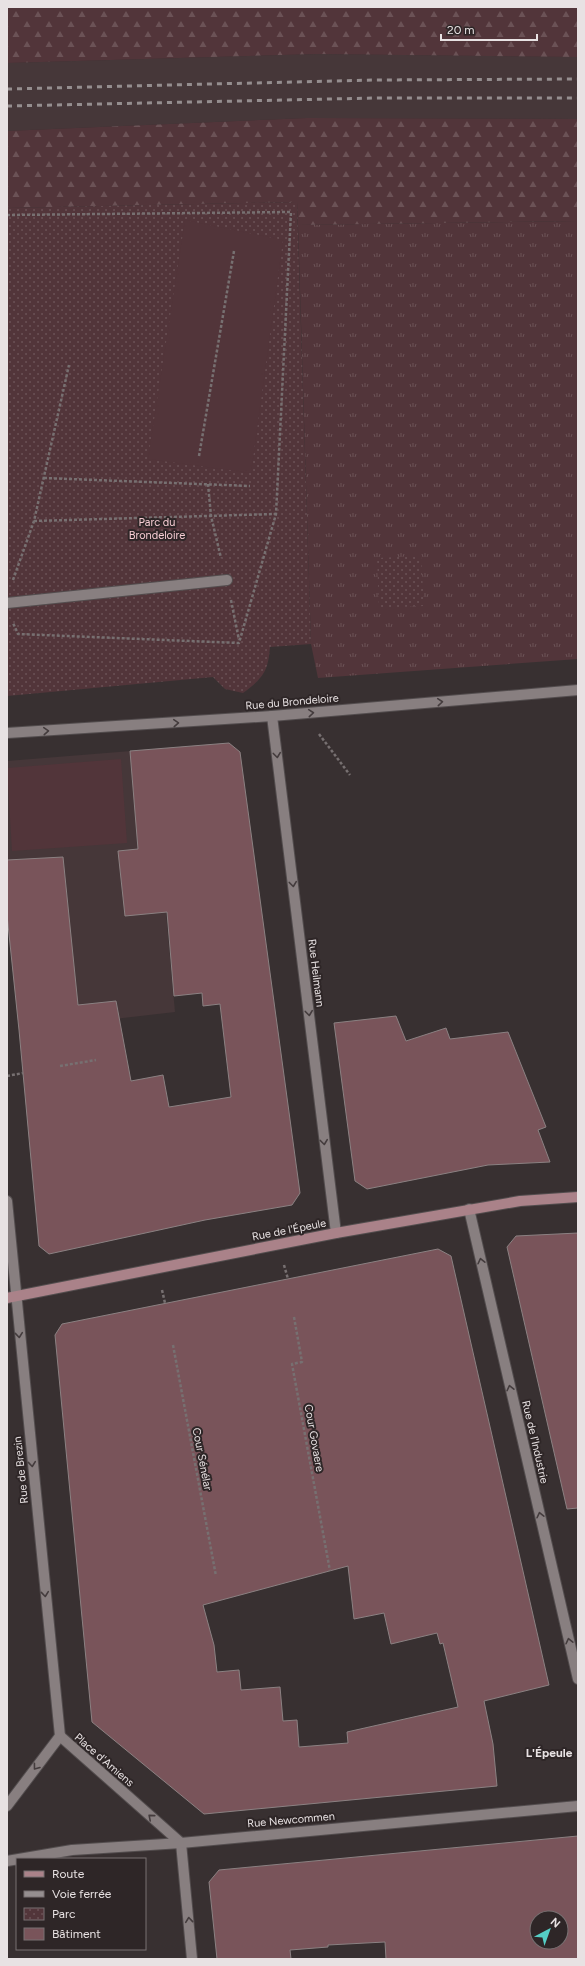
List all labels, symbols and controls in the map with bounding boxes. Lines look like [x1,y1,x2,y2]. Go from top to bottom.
scale bar [441,16,537,42]
text: 20 m [447,23,475,37]
park label: Parc du Brondeloire [129,516,185,542]
street label: Rue du Brondeloire [245,691,339,713]
one-way arrow [437,698,443,707]
one-way arrow [308,709,314,718]
one-way arrow [173,718,179,727]
one-way arrow [43,726,49,735]
one-way arrow [272,752,281,758]
one-way arrow [288,881,297,887]
street label: Rue Heilmann [305,938,327,1008]
one-way arrow [304,1010,313,1016]
one-way arrow [320,1139,329,1145]
street label: Rue de l'Épeule [251,1216,327,1244]
one-way arrow [477,1258,486,1265]
one-way arrow [15,1332,24,1338]
one-way arrow [507,1385,515,1391]
street label: Rue de l'Industrie [519,1399,551,1485]
street label: Cour Govaere [302,1403,326,1473]
street label: Cour Sénélar [190,1427,214,1492]
street label: Rue de Brezin [11,1436,31,1504]
one-way arrow [28,1461,37,1467]
one-way arrow [536,1512,544,1518]
one-way arrow [41,1591,50,1597]
one-way arrow [566,1638,574,1645]
street label: Place d'Amiens [72,1731,136,1789]
district label: L'Épeule [526,1746,573,1760]
one-way arrow [34,1763,41,1770]
street label: Rue Newcommen [247,1810,335,1830]
one-way arrow [149,1815,156,1822]
legend [16,1858,146,1950]
text: Route [52,1867,85,1881]
text: Voie ferrée [52,1887,112,1901]
text: Parc [52,1907,76,1921]
north arrow [529,1910,569,1950]
text: N [548,1915,563,1931]
one-way arrow [184,1917,193,1923]
text: Bâtiment [52,1927,101,1941]

